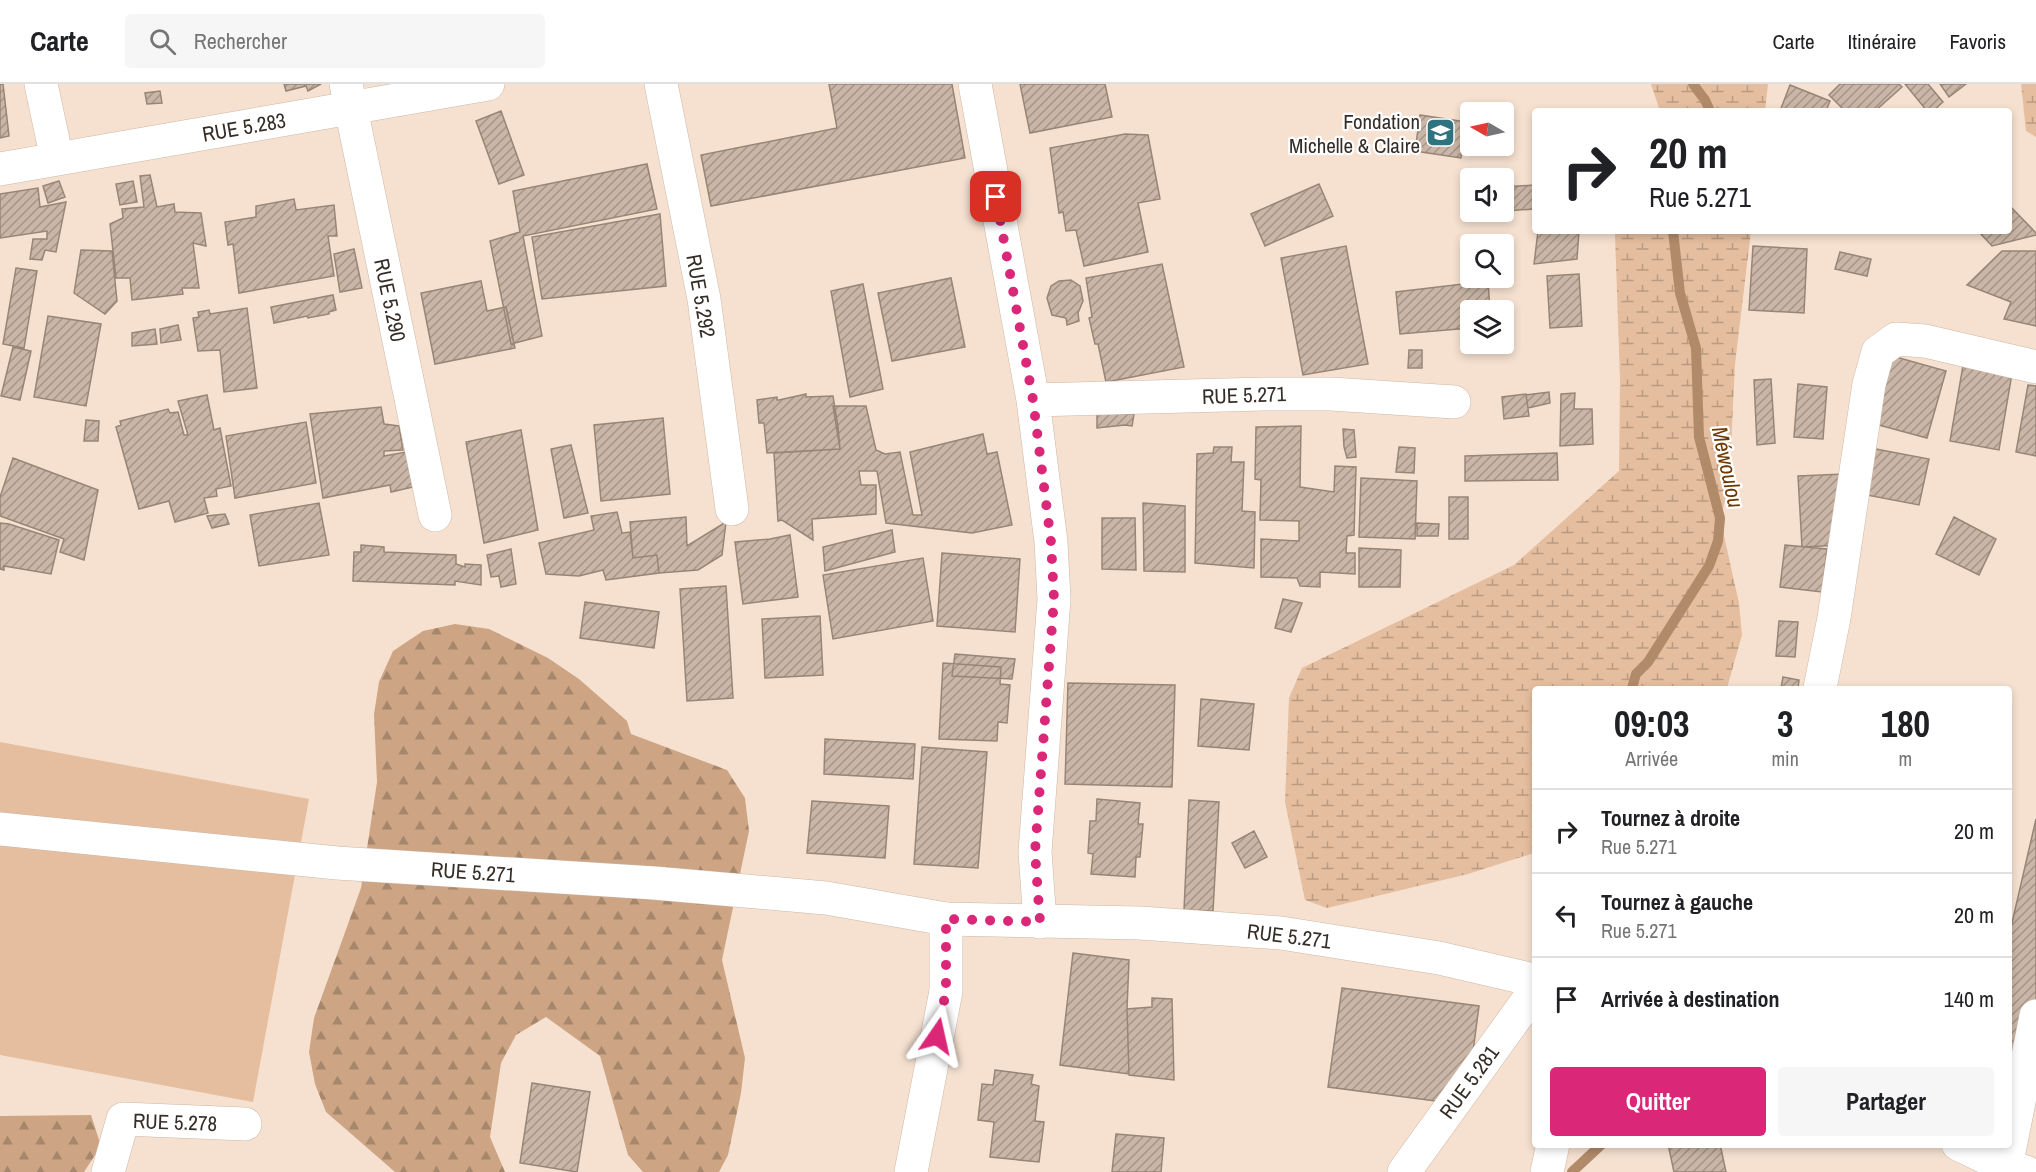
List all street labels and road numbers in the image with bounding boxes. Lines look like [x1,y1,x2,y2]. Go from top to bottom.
street label: RUE 5.283 [200,105,288,149]
street label: RUE 5.292 [679,252,723,340]
street label: RUE 5.290 [367,256,413,344]
street label: RUE 5.271 [1201,379,1287,411]
street label: RUE 5.271 [430,855,516,889]
street label: RUE 5.271 [1245,916,1333,956]
street label: RUE 5.281 [1433,1039,1506,1125]
street label: RUE 5.278 [132,1106,218,1138]

